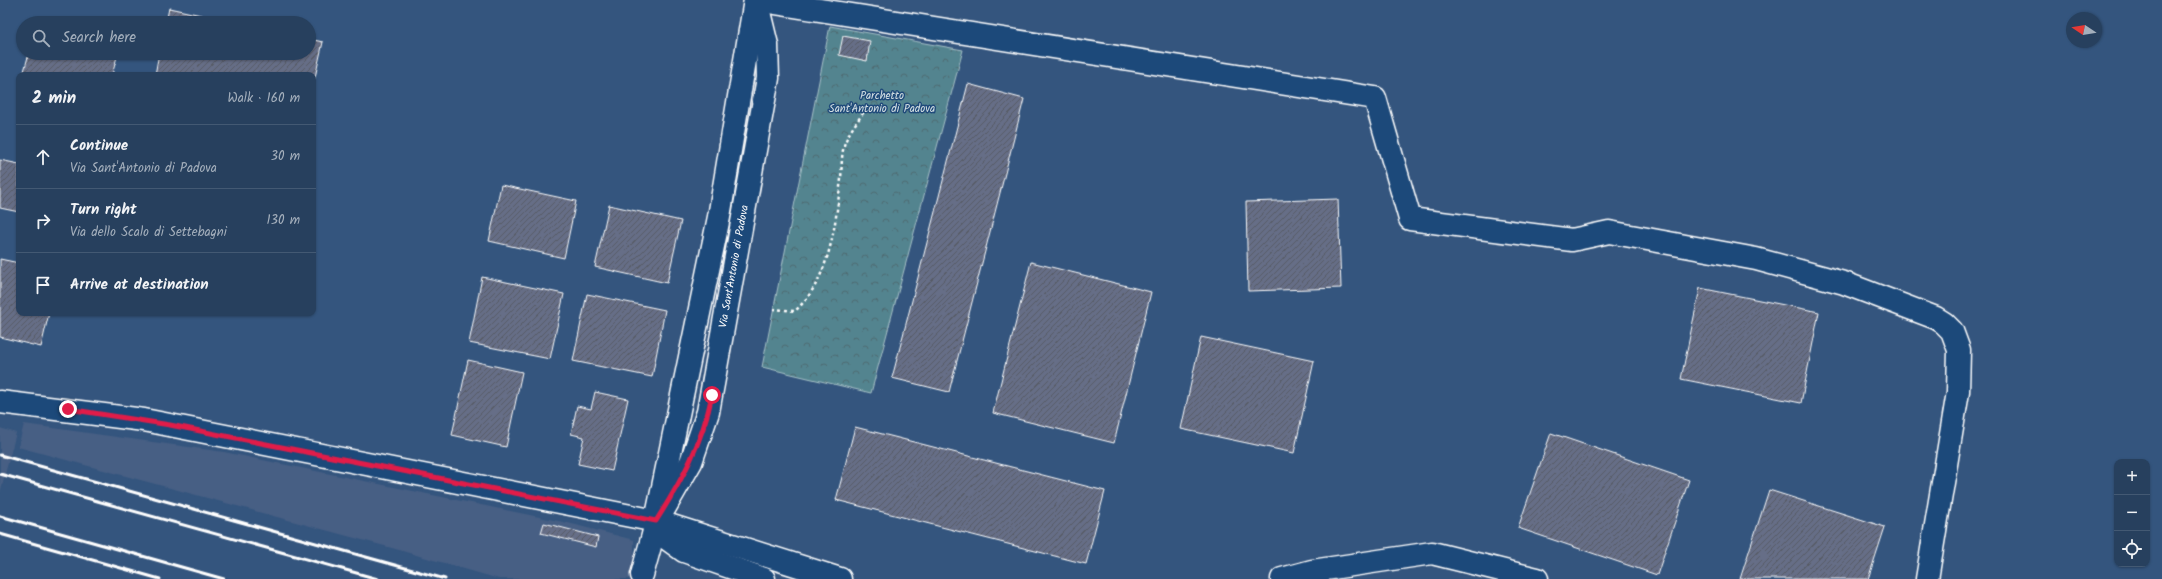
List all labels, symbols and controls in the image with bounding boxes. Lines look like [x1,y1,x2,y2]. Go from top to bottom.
north arrow [2066,12,2102,48]
search box [16,16,316,60]
text: Search here [62,26,136,50]
icon: search [30,27,52,49]
text: 2 min [32,85,76,112]
park label: Parchetto Sant'Antonio di Padova [829,87,935,118]
text: Walk · 160 m [228,88,300,109]
text: Continue [70,134,128,158]
icon: ahead [32,146,54,168]
text: 30 m [271,146,300,167]
text: Via Sant'Antonio di Padova [70,158,217,179]
text: Turn right [70,198,137,222]
street label: Via Sant'Antonio di Padova [714,203,754,329]
icon: right [32,210,54,232]
text: 130 m [266,210,300,231]
text: Via dello Scalo di Settebagni [70,222,227,243]
text: Arrive at destination [70,273,209,297]
icon: arrive [32,274,54,296]
route start [703,386,721,404]
route end [59,400,77,418]
map controls [2114,459,2150,567]
button: + [2114,459,2150,495]
button: − [2114,495,2150,531]
button: locate [2114,531,2150,567]

